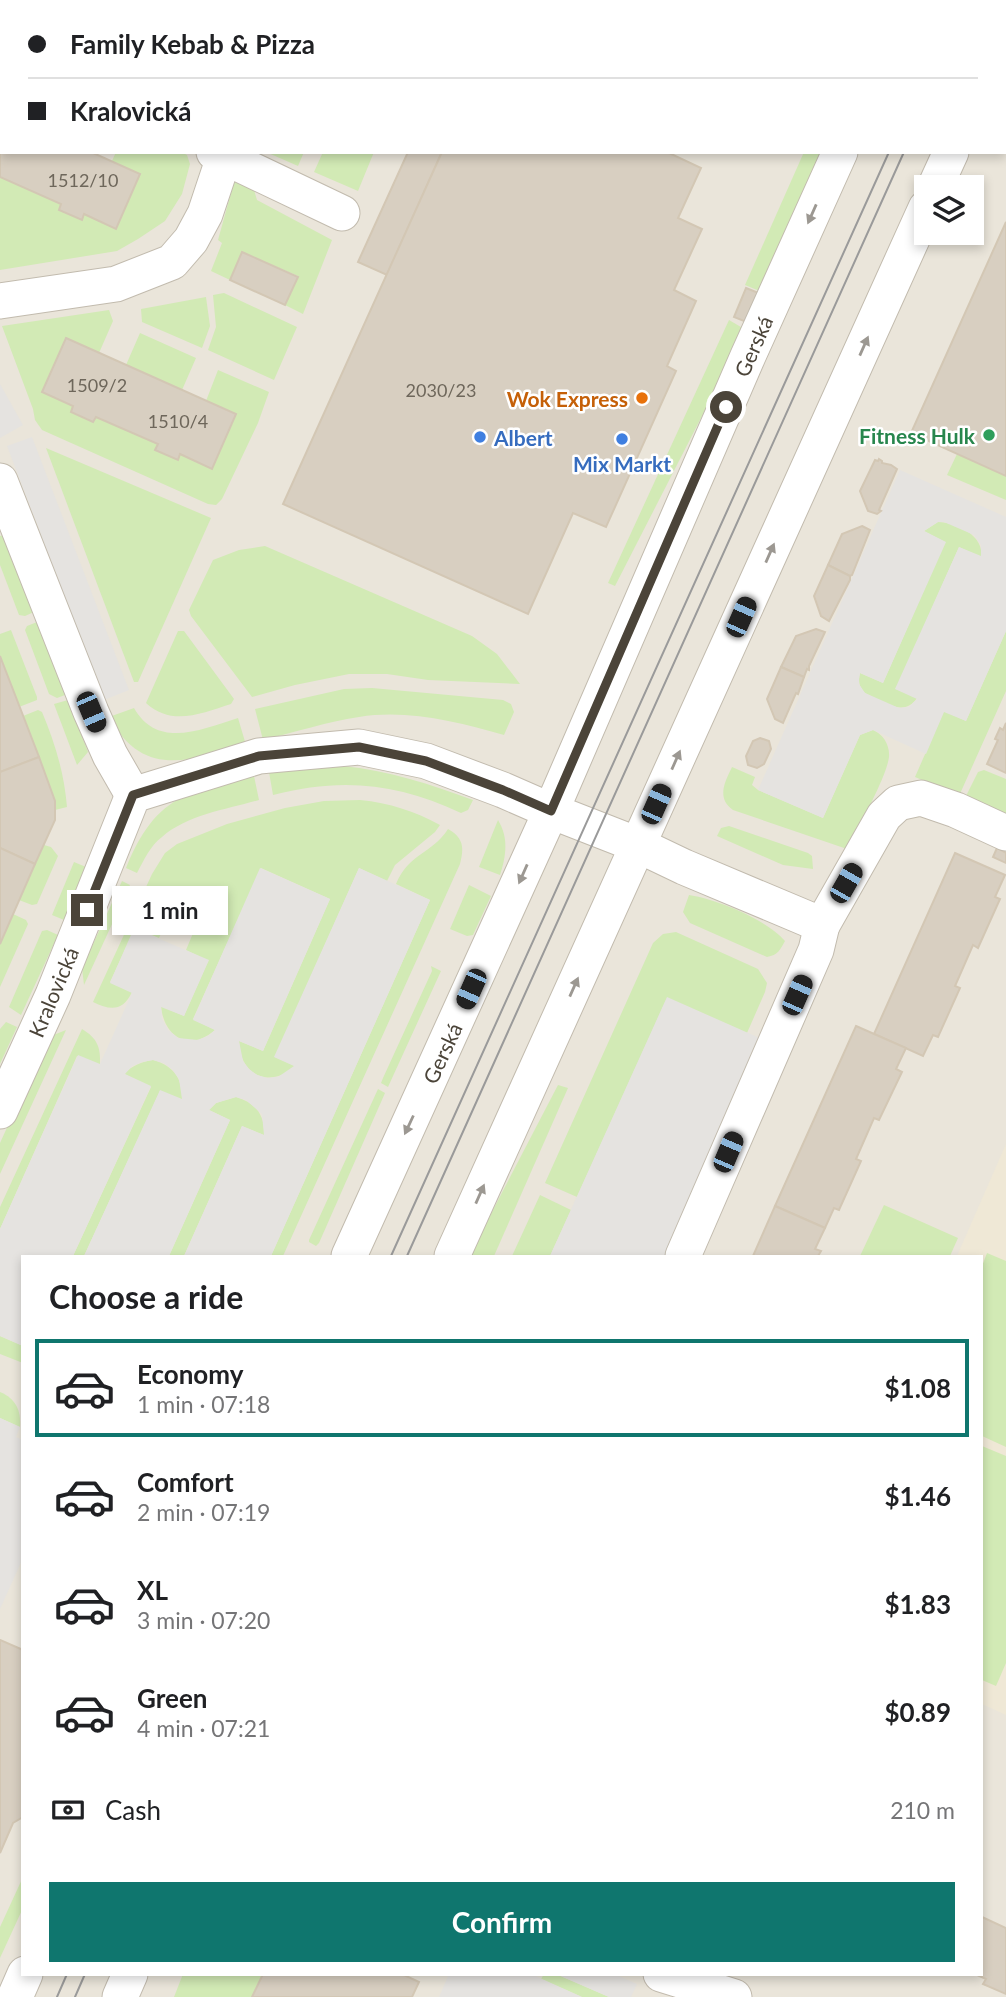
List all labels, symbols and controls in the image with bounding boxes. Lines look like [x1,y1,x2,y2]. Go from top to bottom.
text: Family Kebab & Pizza [70,28,315,60]
text: Kralovická [70,95,192,127]
house number: 1512/10 [48,169,118,191]
map controls [914,175,984,245]
button: layers [914,175,984,245]
one-way arrow [806,204,817,225]
street label: Gerská [729,312,777,380]
one-way arrow [859,335,870,356]
house number: 1509/2 [67,374,127,396]
house number: 2030/23 [406,379,476,401]
place label: Wok Express [507,386,628,411]
marker: Wok Express [634,390,650,406]
route start [710,391,742,423]
house number: 1510/4 [148,410,208,432]
place label: Fitness Hulk [859,423,976,448]
place label: Albert [493,425,553,450]
marker: Fitness Hulk [981,427,997,443]
marker: Albert [472,429,488,445]
marker: Mix Markt [614,431,630,447]
place label: Mix Markt [573,451,671,476]
one-way arrow [764,543,776,563]
car [723,594,760,640]
car [74,689,109,735]
one-way arrow [670,750,682,770]
car [638,781,675,827]
car [827,860,866,906]
one-way arrow [517,864,529,884]
callout: 1 min [112,886,227,934]
route end [71,894,103,926]
text: 1 min [141,896,199,924]
street label: Kralovická [23,943,83,1041]
car [453,966,490,1012]
car [779,972,816,1018]
one-way arrow [568,977,580,997]
street label: Gerská [417,1019,467,1087]
one-way arrow [403,1115,415,1135]
car [711,1129,746,1175]
one-way arrow [474,1184,486,1204]
text: Choose a ride [49,1277,243,1316]
icon: car [53,1357,116,1420]
text: Economy [137,1358,243,1390]
text: $1.08 [885,1372,951,1404]
text: 1 min · 07:18 [137,1390,270,1418]
icon: car [53,1465,116,1528]
text: Comfort [137,1466,234,1498]
text: $1.46 [885,1480,951,1512]
text: 2 min · 07:19 [137,1498,270,1526]
icon: car [53,1573,116,1636]
text: XL [137,1574,168,1606]
text: $1.83 [885,1588,951,1620]
text: 3 min · 07:20 [137,1606,270,1634]
icon: car [53,1681,116,1744]
text: Green [137,1682,207,1714]
text: $0.89 [885,1696,951,1728]
text: 4 min · 07:21 [137,1714,270,1742]
icon: cash [49,1791,87,1829]
text: Cash [105,1794,161,1826]
text: 210 m [890,1796,955,1824]
button: Confirm [49,1882,955,1962]

